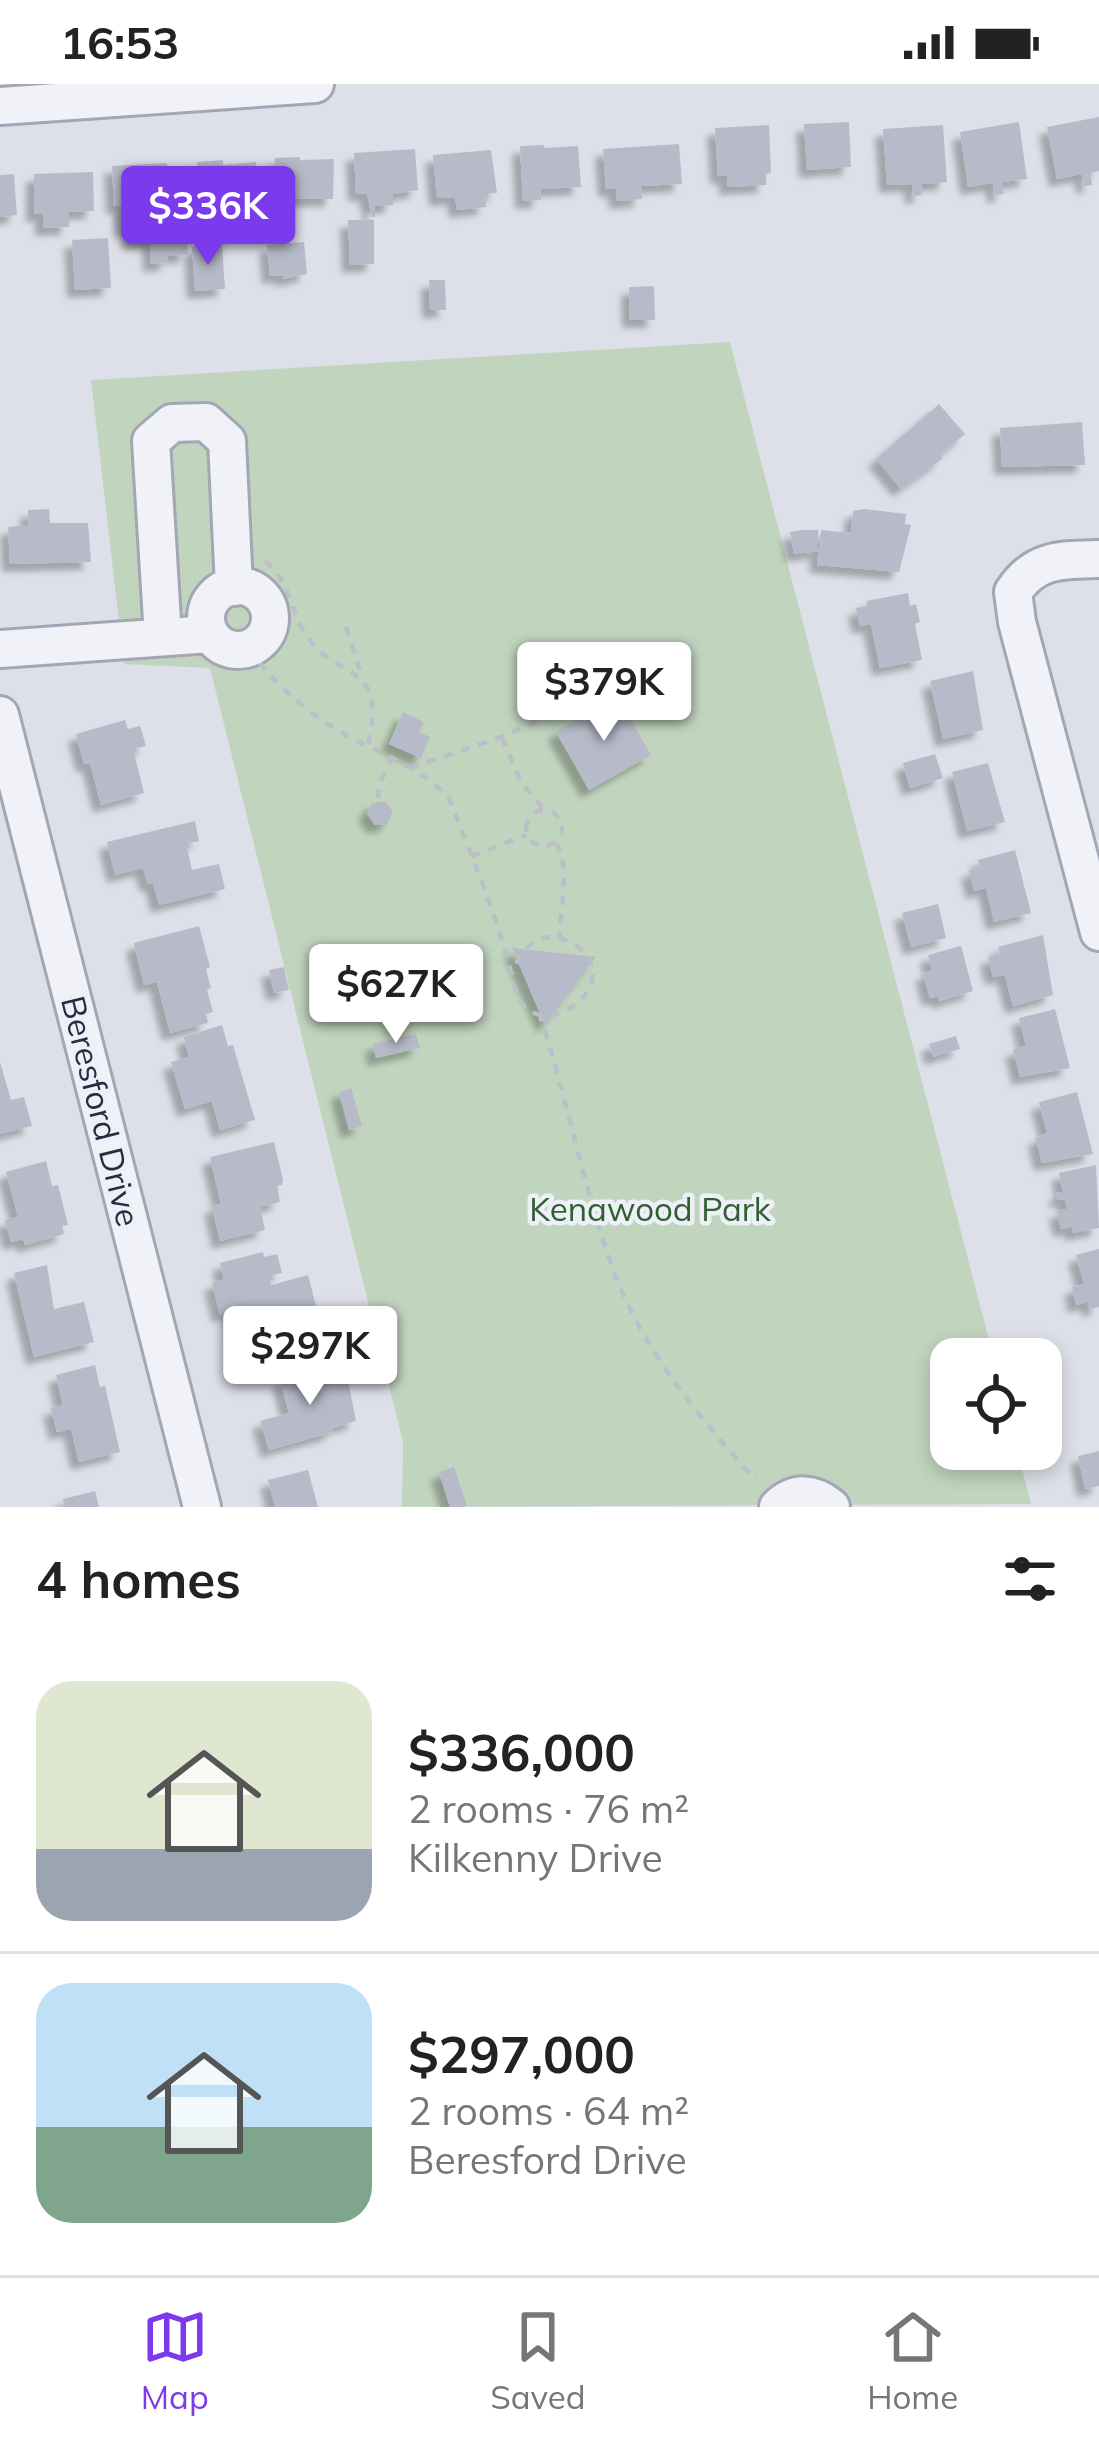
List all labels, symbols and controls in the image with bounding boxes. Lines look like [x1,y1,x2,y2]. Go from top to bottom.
text: 16:53 [60,14,179,70]
pin: $336K [124,166,292,268]
text: $336K [148,180,268,229]
pin: $379K [520,642,688,744]
text: $379K [544,656,664,705]
pin: $627K [312,944,480,1046]
text: $627K [336,958,456,1007]
street label: Beresford Drive [53,991,150,1230]
park label: Kenawood Park [529,1188,772,1229]
pin: $297K [226,1306,394,1408]
text: $297K [250,1320,370,1369]
map controls [930,1338,1062,1470]
button: locate [930,1338,1062,1470]
icon: filters [997,1546,1063,1612]
text: 4 homes [36,1547,241,1611]
text: $336,000 [408,1720,635,1784]
icon: home [132,1729,276,1873]
text: 2 rooms · 76 m² [408,1784,689,1833]
text: Kilkenny Drive [408,1833,663,1882]
text: $297,000 [408,2022,635,2086]
icon: home [132,2031,276,2175]
text: 2 rooms · 64 m² [408,2086,689,2135]
text: Beresford Drive [408,2135,687,2184]
tab: Map [141,2304,209,2417]
tab: Saved [490,2304,586,2417]
tab: Home [867,2304,958,2417]

